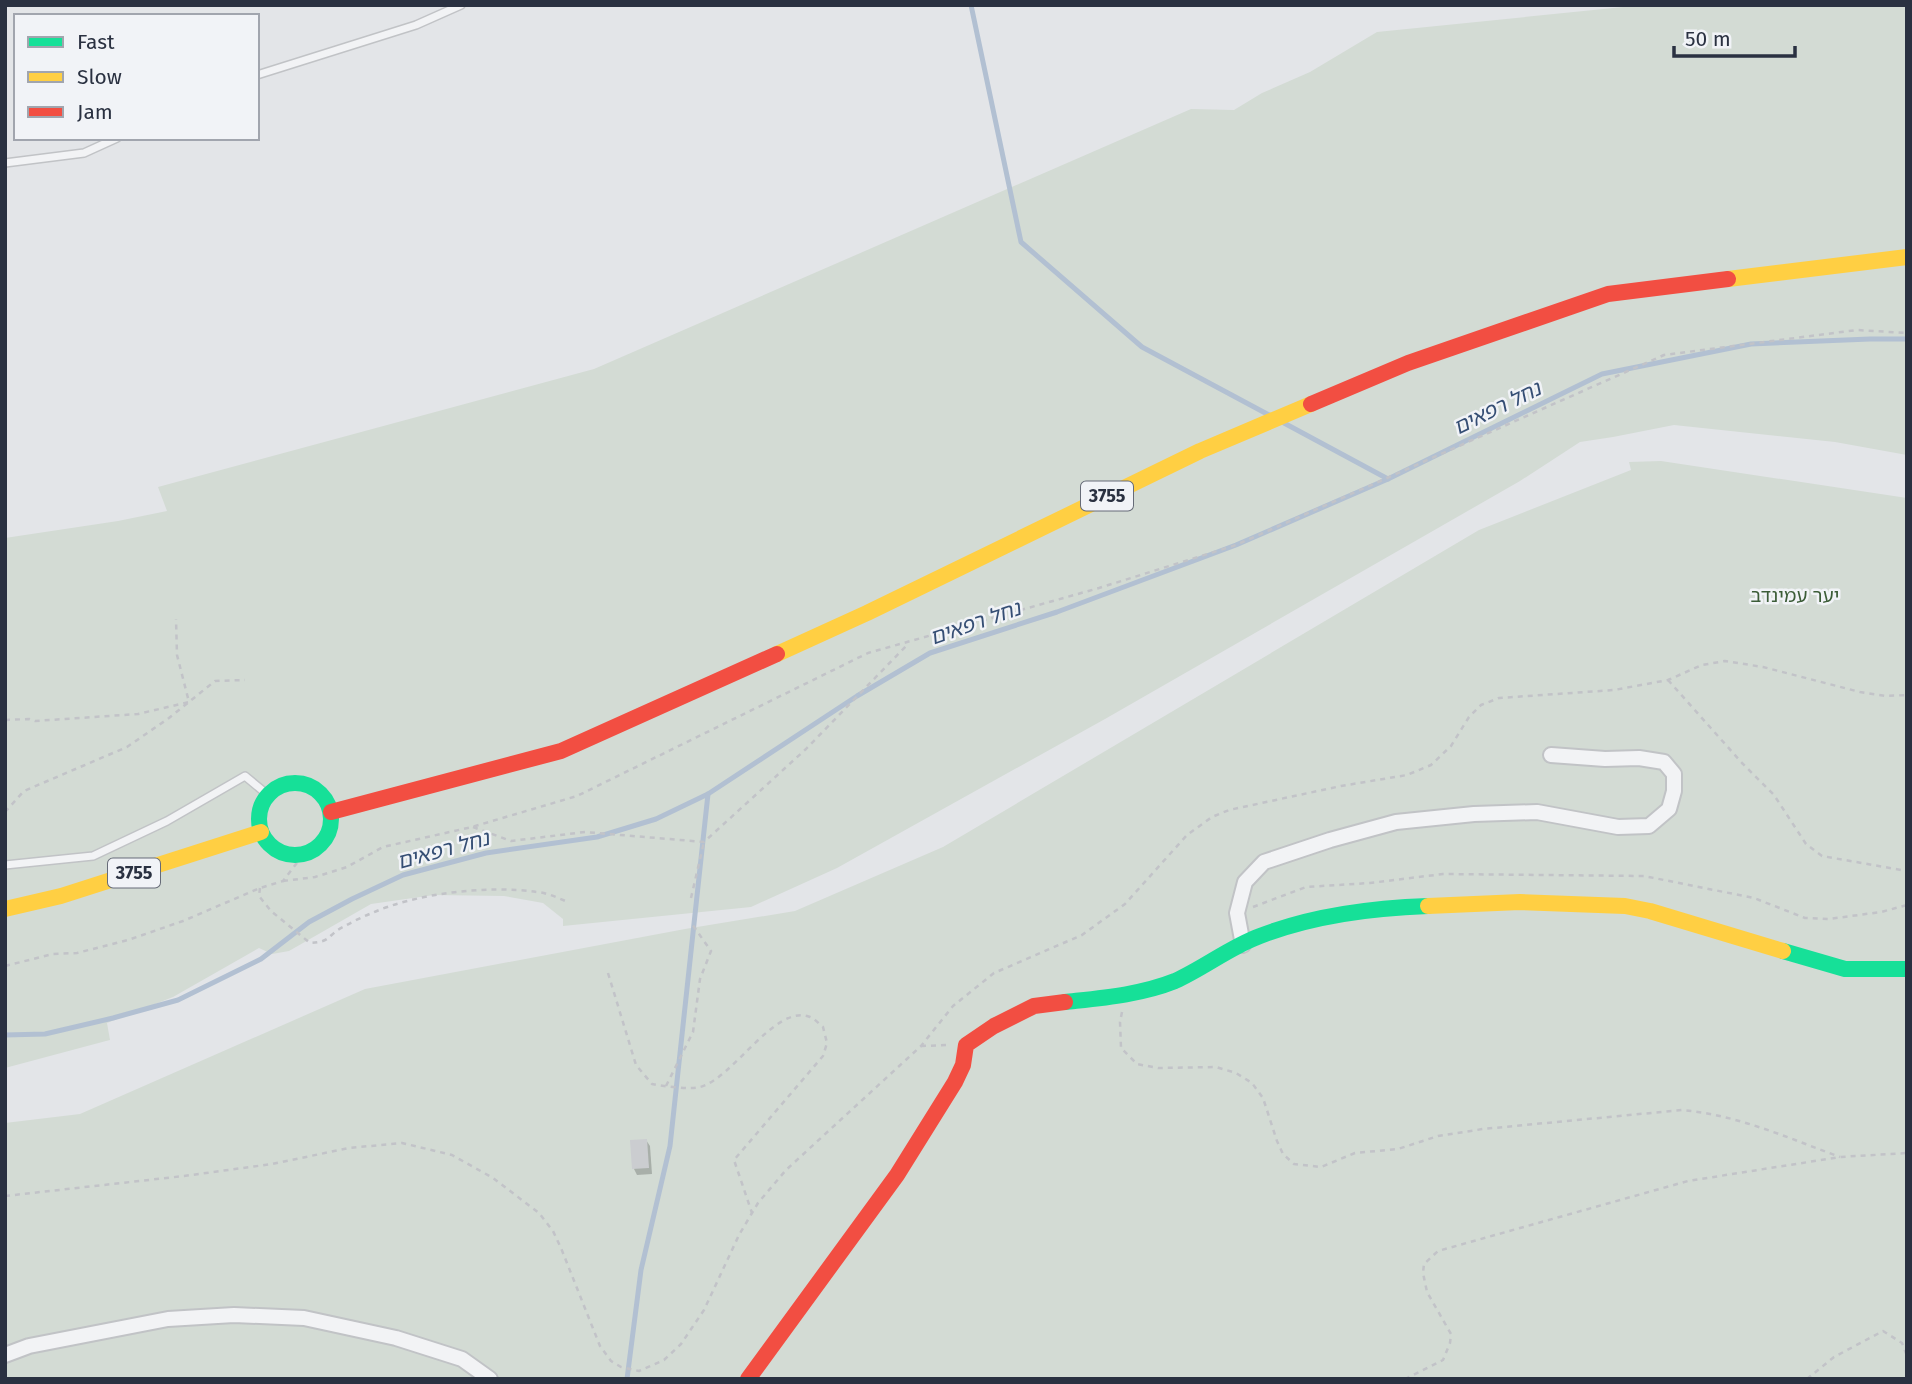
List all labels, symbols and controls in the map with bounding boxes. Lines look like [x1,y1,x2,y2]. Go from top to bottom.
legend [14,14,259,140]
scale bar [1674,14,1795,58]
text: 50 m [1685,26,1731,52]
text: Fast [77,29,115,55]
text: Slow [77,64,122,90]
text: Jam [77,99,113,125]
water label: נחל רפאים [1449,375,1547,440]
road number: 3755 [1081,482,1133,510]
park label: יער עמינדב [1751,584,1839,607]
water label: נחל רפאים [926,595,1026,651]
water label: נחל רפאים [394,825,494,875]
road number: 3755 [108,858,160,888]

